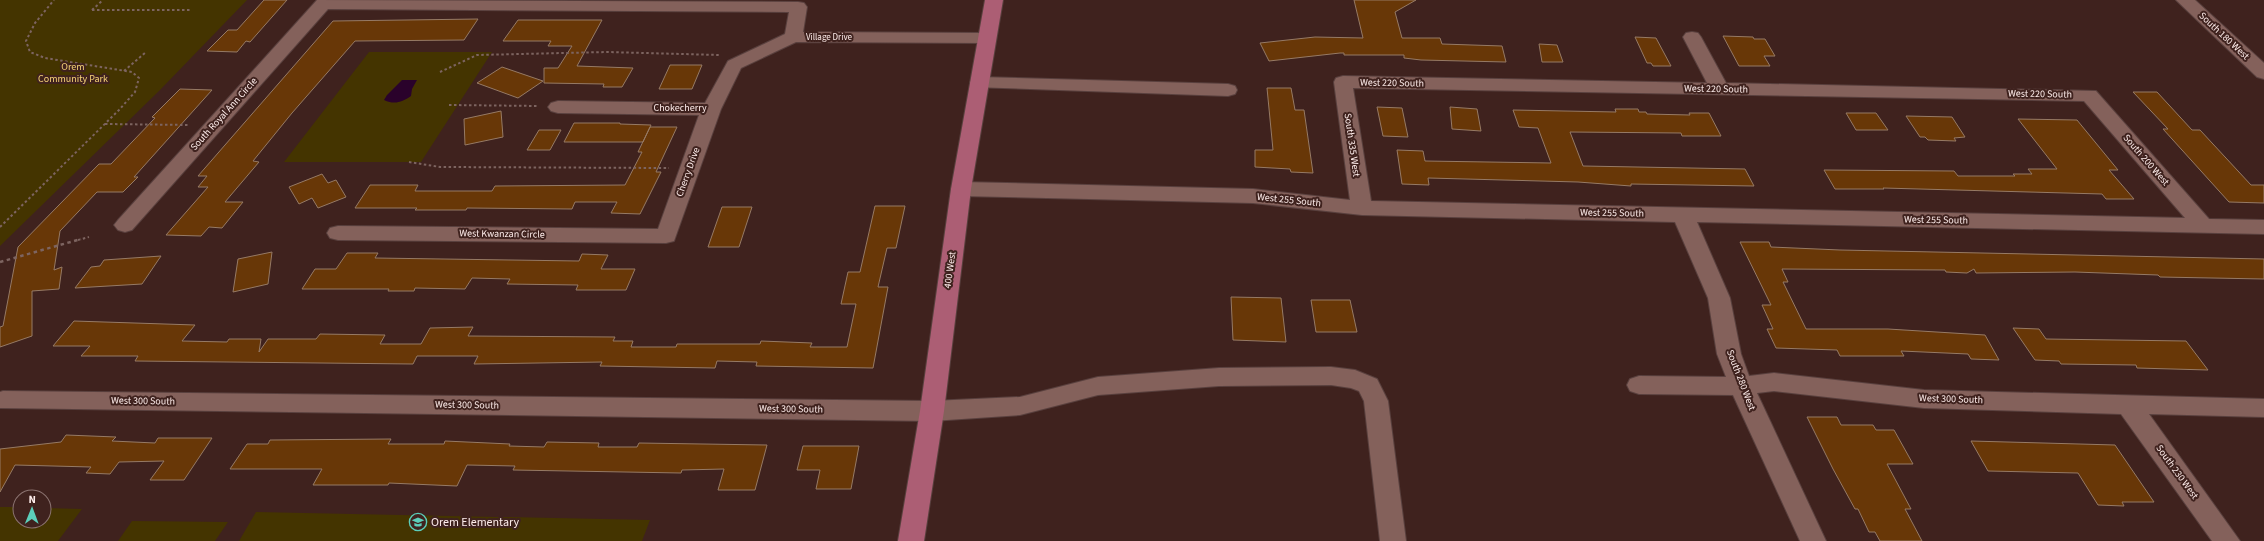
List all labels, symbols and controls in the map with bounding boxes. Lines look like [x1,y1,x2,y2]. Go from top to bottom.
street label: South 180 West [2196,9,2253,63]
street label: Village Drive [806,31,853,44]
park label: Orem Community Park [38,60,108,86]
street label: South Royal Ann Circle [187,74,261,154]
street label: West 220 South [1360,75,1424,91]
street label: West 220 South [1684,81,1748,97]
street label: West 220 South [2008,86,2072,102]
street label: Chokecherry [653,101,707,115]
street label: South 335 West [1341,112,1363,178]
street label: South 200 West [2120,131,2173,189]
street label: Cherry Drive [673,145,703,199]
street label: West 255 South [1256,190,1322,210]
street label: West 255 South [1580,205,1644,221]
street label: West 255 South [1904,212,1968,228]
street label: West Kwanzan Circle [459,226,545,242]
street label: 400 West [940,250,960,289]
street label: South 280 West [1723,348,1759,413]
street label: West 300 South [1919,391,1983,407]
street label: West 300 South [111,393,175,409]
street label: West 300 South [435,397,499,413]
street label: West 300 South [759,401,823,417]
street label: South 230 West [2152,442,2202,503]
north arrow [12,489,52,529]
text: N [28,492,36,507]
school or university icon: Orem Elementary [408,512,428,532]
place label: Orem Elementary [431,514,519,531]

